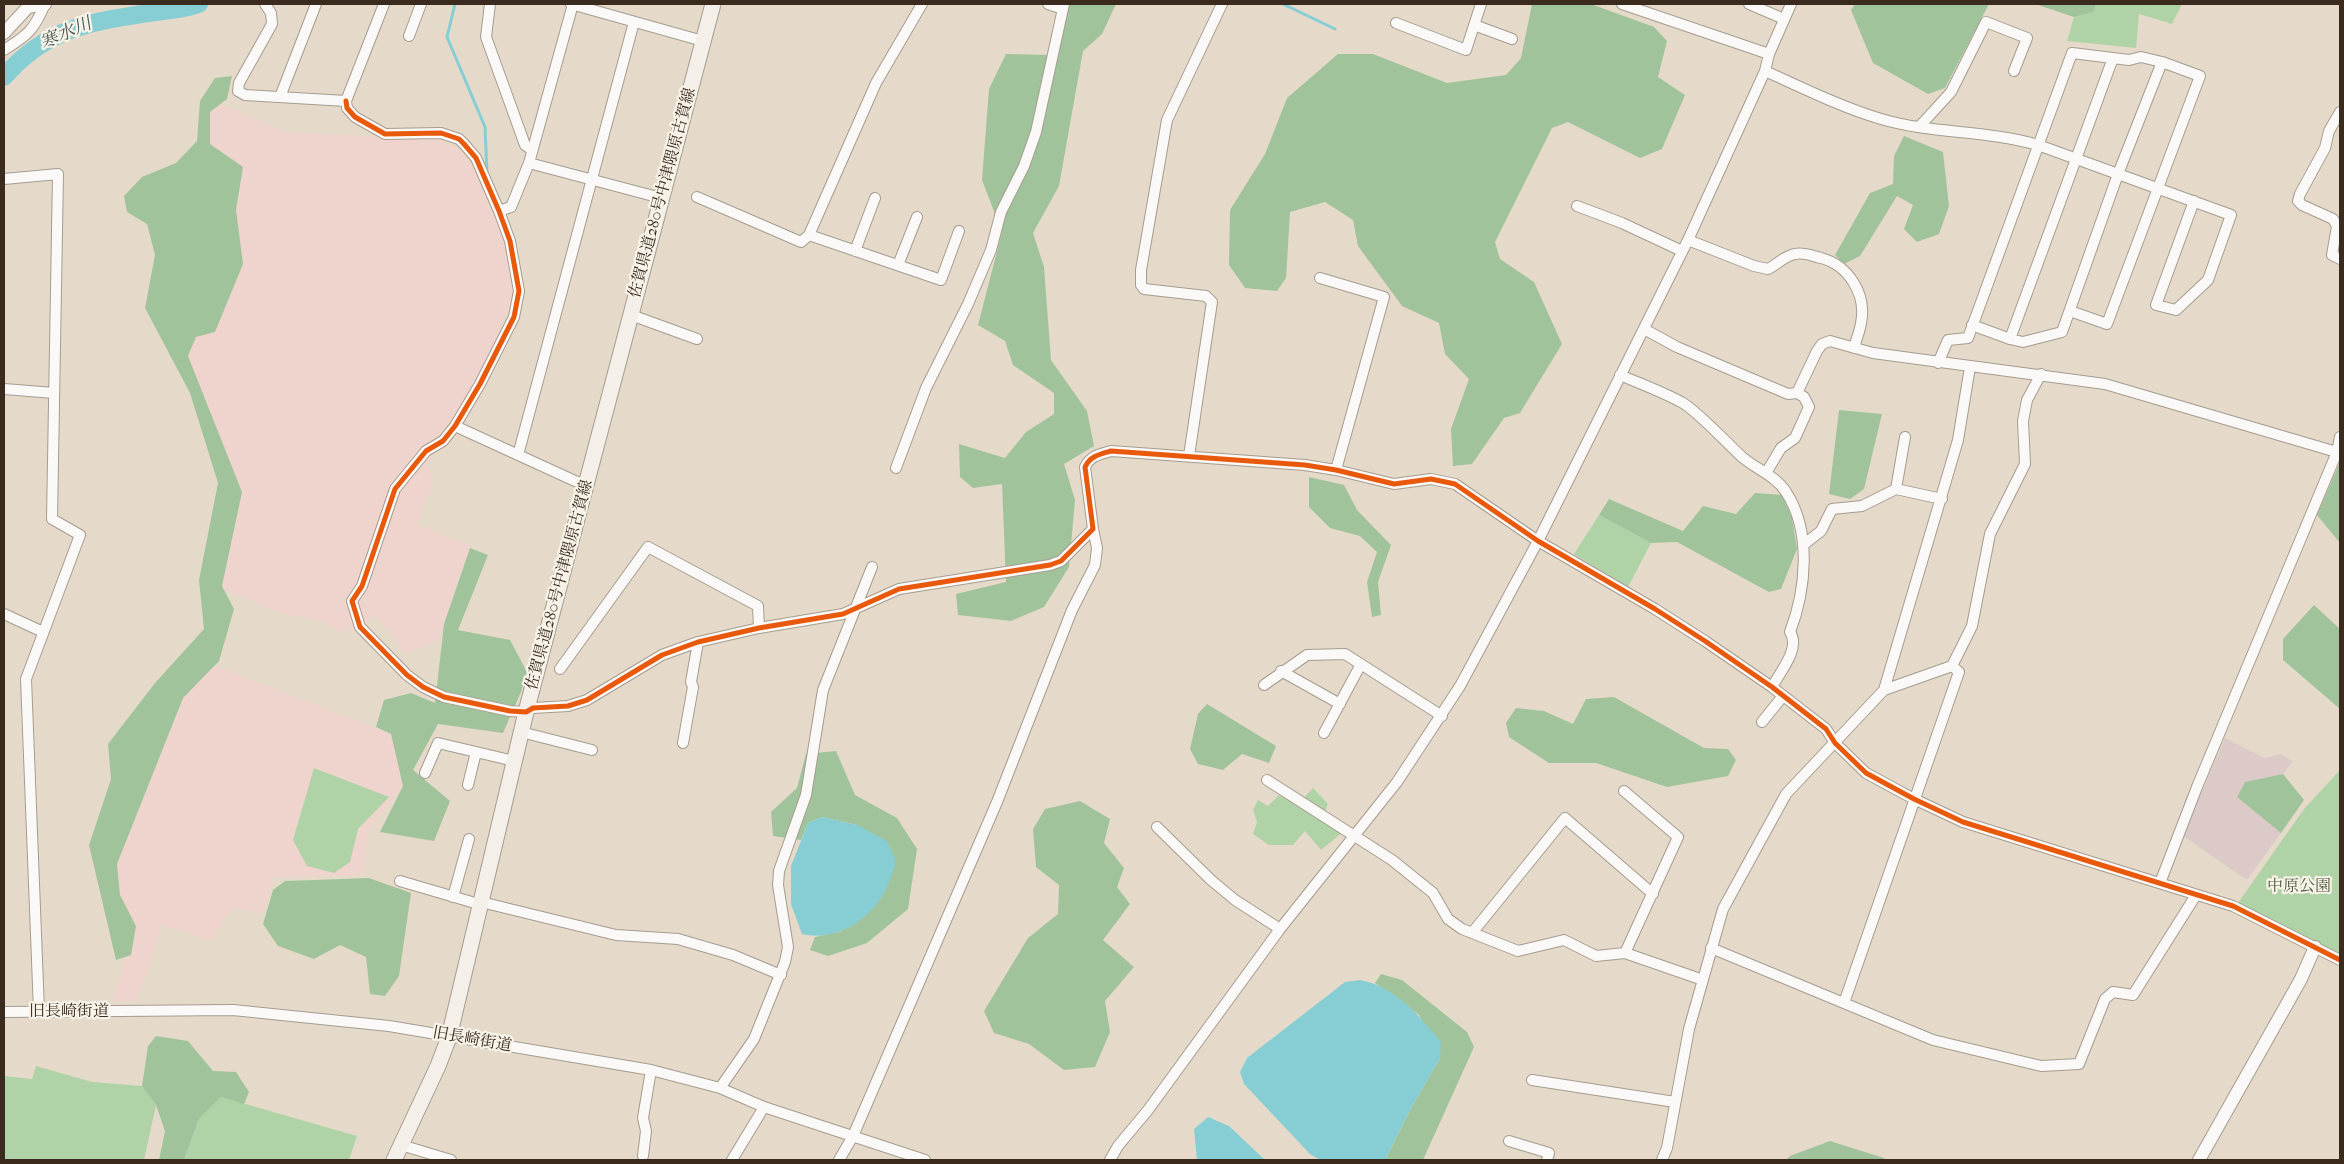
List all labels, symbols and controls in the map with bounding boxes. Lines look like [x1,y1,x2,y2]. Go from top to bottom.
water label: 寒水川 [37,14,95,54]
street label: 佐賀県道280号中津隈原古賀線 [626,86,700,300]
street label: 佐賀県道280号中津隈原古賀線 [523,478,597,692]
park label: 中原公園 [2267,877,2331,897]
street label: 旧長崎街道 [29,1002,109,1022]
street label: 旧長崎街道 [431,1024,513,1056]

